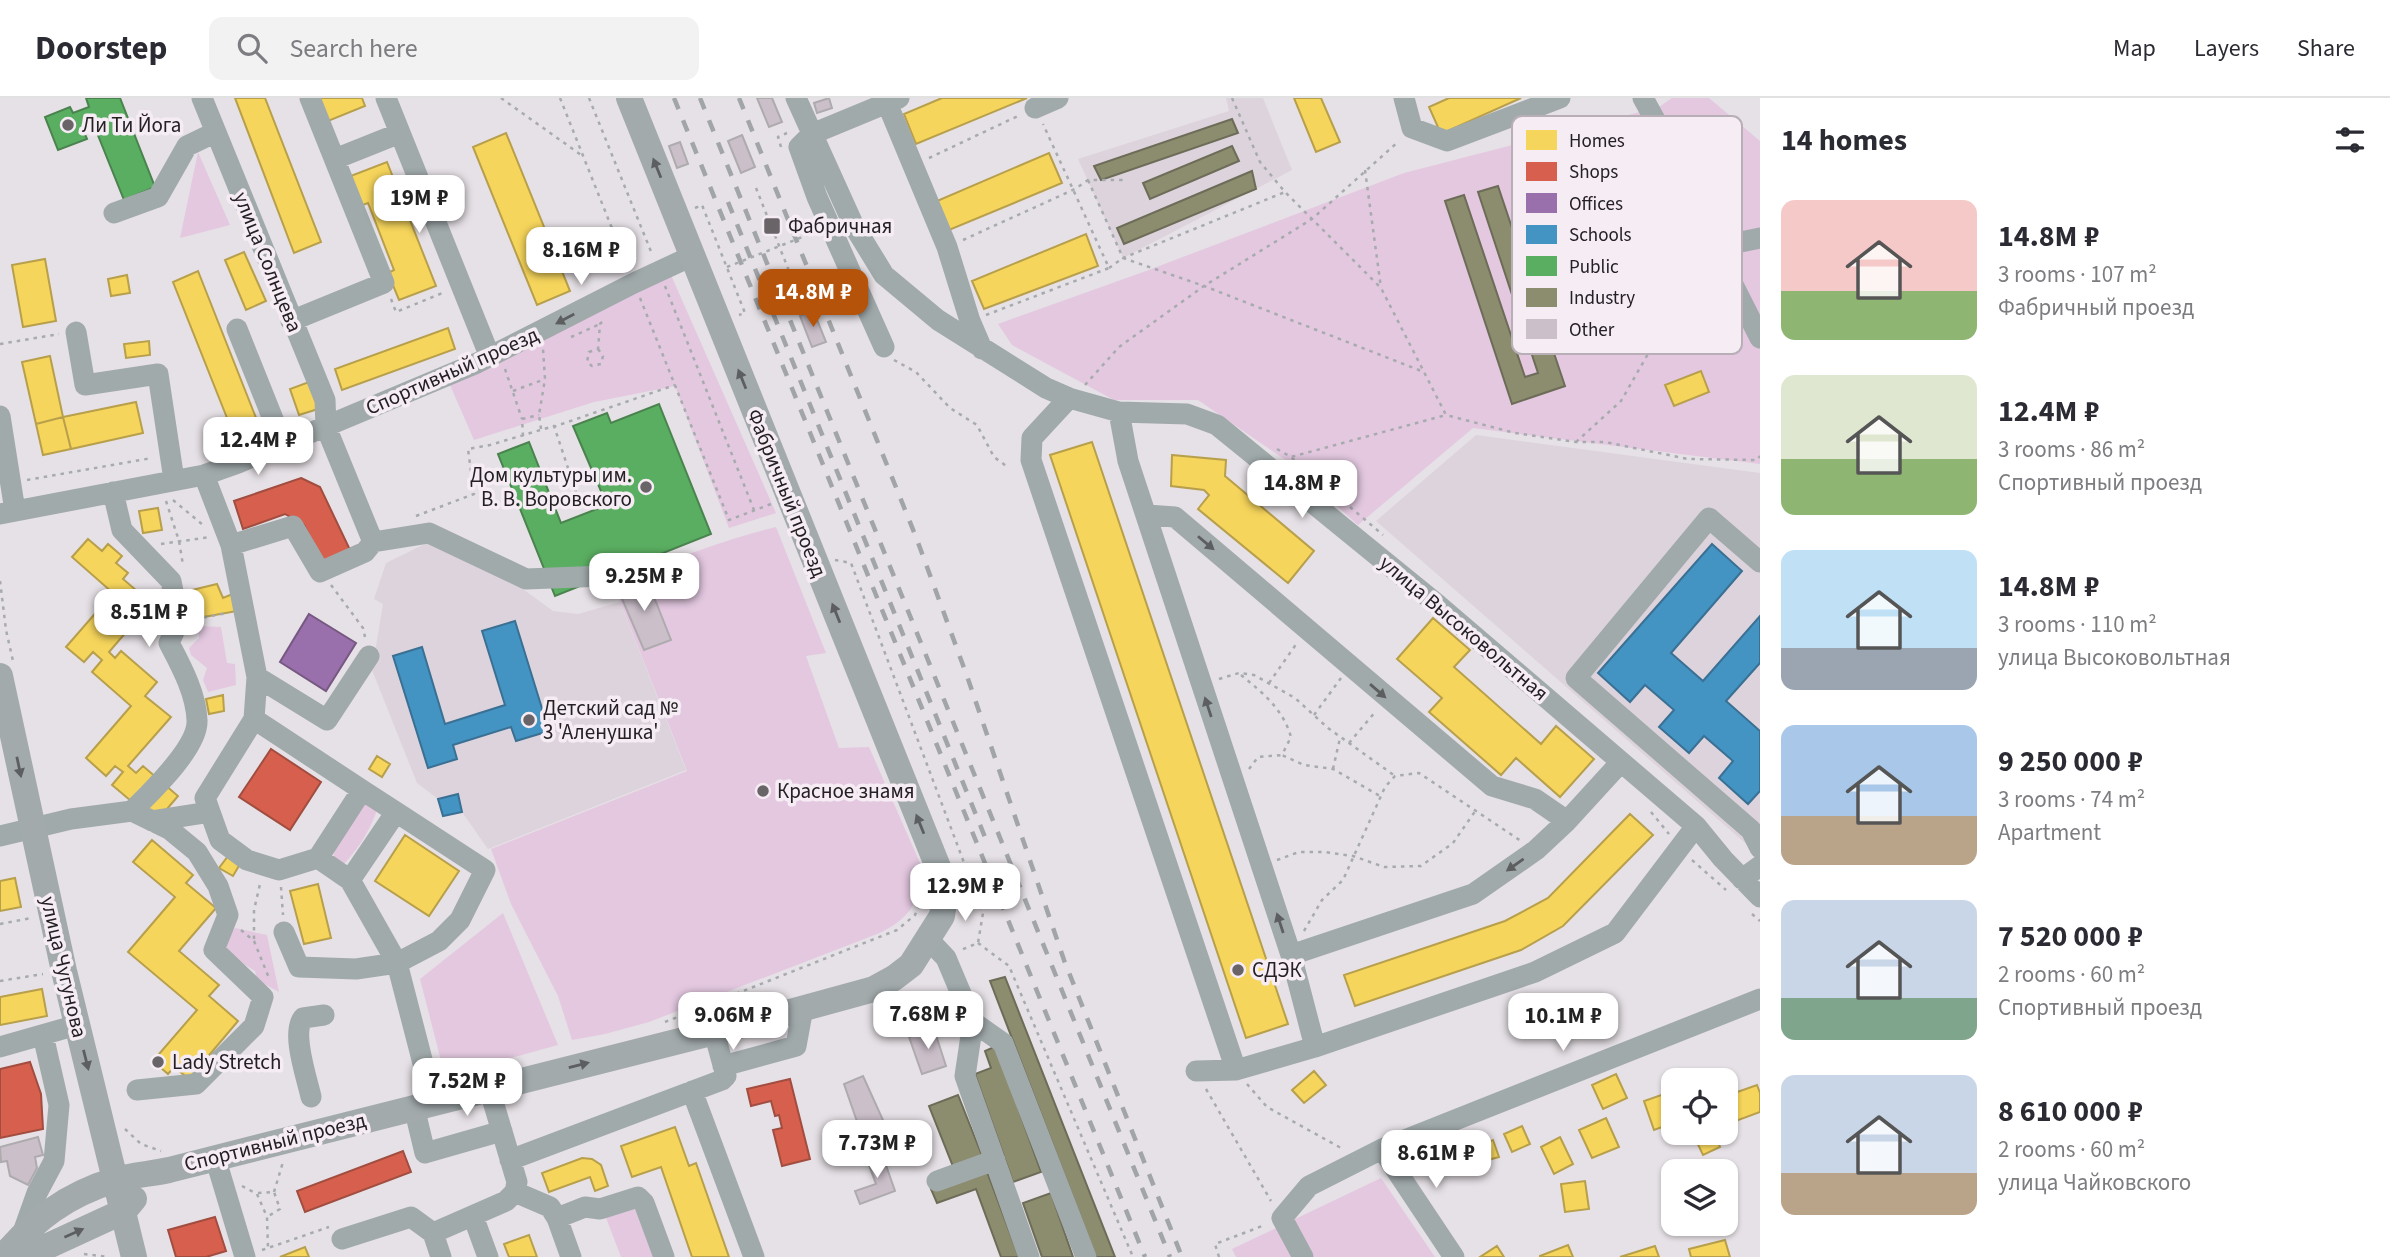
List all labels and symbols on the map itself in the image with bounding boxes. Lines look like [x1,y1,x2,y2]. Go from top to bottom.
place label: Ли Ти Йога [82,110,181,140]
legend [1512,116,1742,354]
marker: Ли Ти Йога [60,117,76,133]
text: Homes [1569,128,1625,155]
one-way arrow [651,157,662,178]
text: Shops [1569,159,1618,186]
pin: 19M ₽ [370,176,468,235]
street label: улица Солнцева [226,187,310,337]
text: Offices [1569,191,1623,218]
place label: Фабричная [788,211,892,241]
marker: Фабричная [762,216,782,236]
text: Schools [1569,222,1632,249]
pin: 8.16M ₽ [516,228,646,287]
text: Public [1569,254,1619,281]
pin: 14.8M ₽ [748,270,878,329]
text: Industry [1569,285,1635,312]
one-way arrow [555,313,575,324]
text: Other [1569,317,1615,344]
street label: Спортивный проезд [361,319,543,423]
one-way arrow [736,368,747,389]
street label: Фабричный проезд [740,404,834,582]
pin: 12.4M ₽ [193,418,323,477]
place label: Дом культуры им. В. В. Воровского [470,460,632,514]
pin: 14.8M ₽ [1237,460,1367,520]
marker: Дом культуры им. В. В. Воровского [638,479,654,495]
one-way arrow [1197,535,1214,550]
street label: улица Высоковольтная [1373,548,1555,708]
pin: 9.25M ₽ [579,554,709,613]
pin: 8.51M ₽ [84,589,214,649]
one-way arrow [830,602,841,623]
one-way arrow [1370,683,1387,698]
place label: Детский сад № 3 'Аленушка' [543,693,678,747]
one-way arrow [1203,696,1213,717]
marker: Детский сад № 3 'Аленушка' [521,712,537,728]
one-way arrow [14,756,25,778]
place label: Красное знамя [777,776,915,806]
marker: Красное знамя [755,783,771,799]
one-way arrow [915,813,926,834]
one-way arrow [1506,858,1524,872]
pin: 12.9M ₽ [900,864,1030,923]
street label: улица Чугунова [33,893,95,1041]
one-way arrow [1274,912,1285,933]
place label: СДЭК [1252,955,1302,985]
marker: СДЭК [1230,962,1246,978]
pin: 9.06M ₽ [668,992,798,1052]
pin: 7.68M ₽ [863,992,993,1051]
pin: 10.1M ₽ [1498,993,1628,1053]
place label: Lady Stretch [172,1047,281,1077]
one-way arrow [80,1050,91,1072]
marker: Lady Stretch [150,1054,166,1070]
pin: 7.52M ₽ [402,1058,532,1118]
one-way arrow [569,1059,591,1070]
street label: Спортивный проезд [181,1105,369,1179]
pin: 7.73M ₽ [812,1121,942,1180]
pin: 8.61M ₽ [1371,1130,1501,1190]
one-way arrow [64,1227,84,1239]

